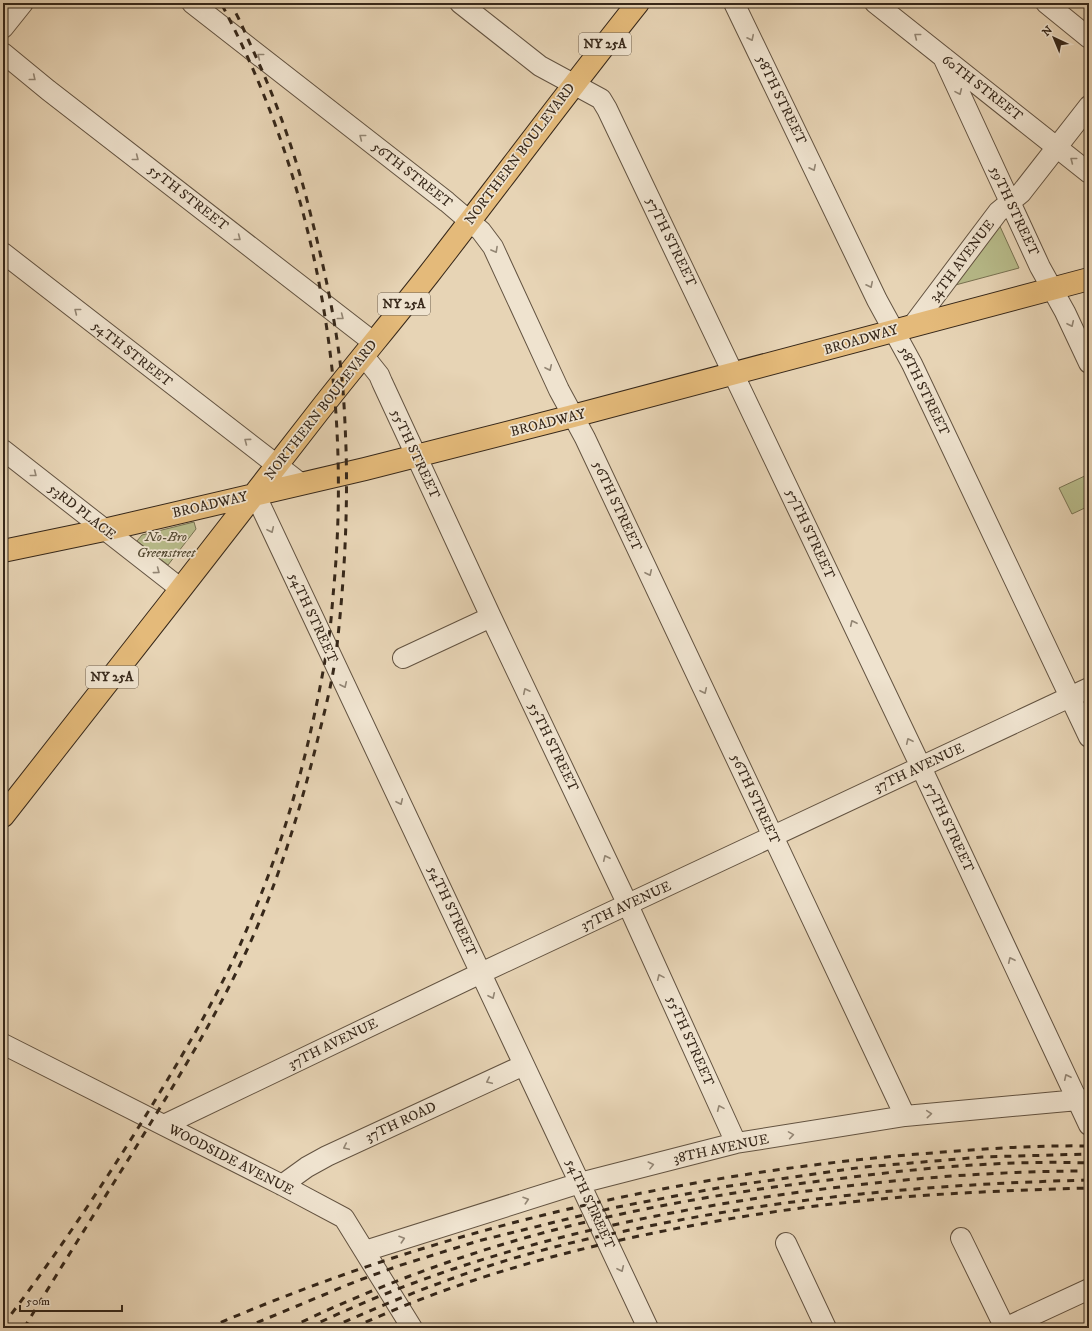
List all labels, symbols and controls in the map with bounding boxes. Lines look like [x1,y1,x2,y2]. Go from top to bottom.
north arrow [1034,18,1074,58]
text: N [1040,23,1056,40]
road number: NY 25A [579,33,631,55]
one-way arrow [746,34,754,41]
one-way arrow [914,34,921,41]
street label: 60TH STREET [938,51,1026,125]
street label: 58TH STREET [752,52,811,148]
one-way arrow [257,54,264,61]
one-way arrow [29,74,36,81]
street label: NORTHERN BOULEVARD [461,79,579,229]
one-way arrow [954,88,962,96]
one-way arrow [359,134,366,141]
street label: 56TH STREET [368,138,456,212]
one-way arrow [131,154,138,161]
one-way arrow [1070,158,1078,165]
street label: 55TH STREET [144,161,232,235]
street label: 59TH STREET [985,163,1043,259]
one-way arrow [809,164,816,171]
street label: 57TH STREET [642,194,701,290]
street label: 34TH AVENUE [925,216,999,306]
one-way arrow [234,233,241,240]
one-way arrow [490,246,497,254]
one-way arrow [865,281,873,288]
road number: NY 25A [378,293,430,315]
one-way arrow [75,309,82,316]
one-way arrow [337,313,344,320]
street label: 54TH STREET [88,317,176,391]
one-way arrow [1066,319,1074,327]
street label: BROADWAY [822,321,901,359]
street label: NORTHERN BOULEVARD [261,336,381,484]
street label: 58TH STREET [895,343,954,439]
one-way arrow [544,364,552,372]
street label: BROADWAY [509,405,588,441]
street label: 55TH STREET [386,406,444,502]
one-way arrow [244,438,251,446]
street label: 56TH STREET [588,458,646,554]
one-way arrow [29,469,36,476]
street label: 53RD PLACE [44,480,120,544]
street label: 57TH STREET [781,486,839,582]
street label: BROADWAY [171,488,250,522]
one-way arrow [266,525,274,533]
park label: No-Bro Greenstreet [137,528,197,562]
one-way arrow [153,566,160,573]
one-way arrow [644,569,652,577]
street label: 54TH STREET [284,570,342,666]
one-way arrow [850,620,858,627]
road number: NY 25A [86,666,138,688]
one-way arrow [339,681,347,688]
one-way arrow [523,687,531,695]
one-way arrow [699,687,707,694]
street label: 55TH STREET [524,699,583,795]
one-way arrow [906,737,914,745]
street label: 37TH AVENUE [871,739,967,797]
street label: 56TH STREET [726,751,784,847]
street label: 57TH STREET [920,779,978,875]
one-way arrow [395,798,403,806]
one-way arrow [603,855,611,863]
street label: 54TH STREET [423,863,481,959]
street label: 37TH AVENUE [578,877,674,935]
one-way arrow [1008,956,1016,963]
one-way arrow [657,973,665,980]
one-way arrow [487,992,495,999]
street label: 55TH STREET [662,993,718,1089]
street label: 37TH AVENUE [285,1015,381,1073]
one-way arrow [1064,1074,1072,1082]
one-way arrow [486,1076,493,1084]
street label: 37TH ROAD [363,1098,439,1146]
one-way arrow [717,1104,725,1112]
one-way arrow [926,1110,932,1119]
street label: WOODSIDE AVENUE [164,1120,297,1200]
street label: 38TH AVENUE [672,1130,770,1168]
one-way arrow [787,1131,794,1139]
one-way arrow [342,1142,350,1150]
street label: 54TH STREET [561,1156,619,1252]
one-way arrow [647,1161,654,1170]
one-way arrow [522,1196,529,1205]
one-way arrow [398,1235,405,1244]
one-way arrow [616,1264,624,1272]
scale bar [20,1287,122,1313]
text: 50 m [26,1294,50,1309]

